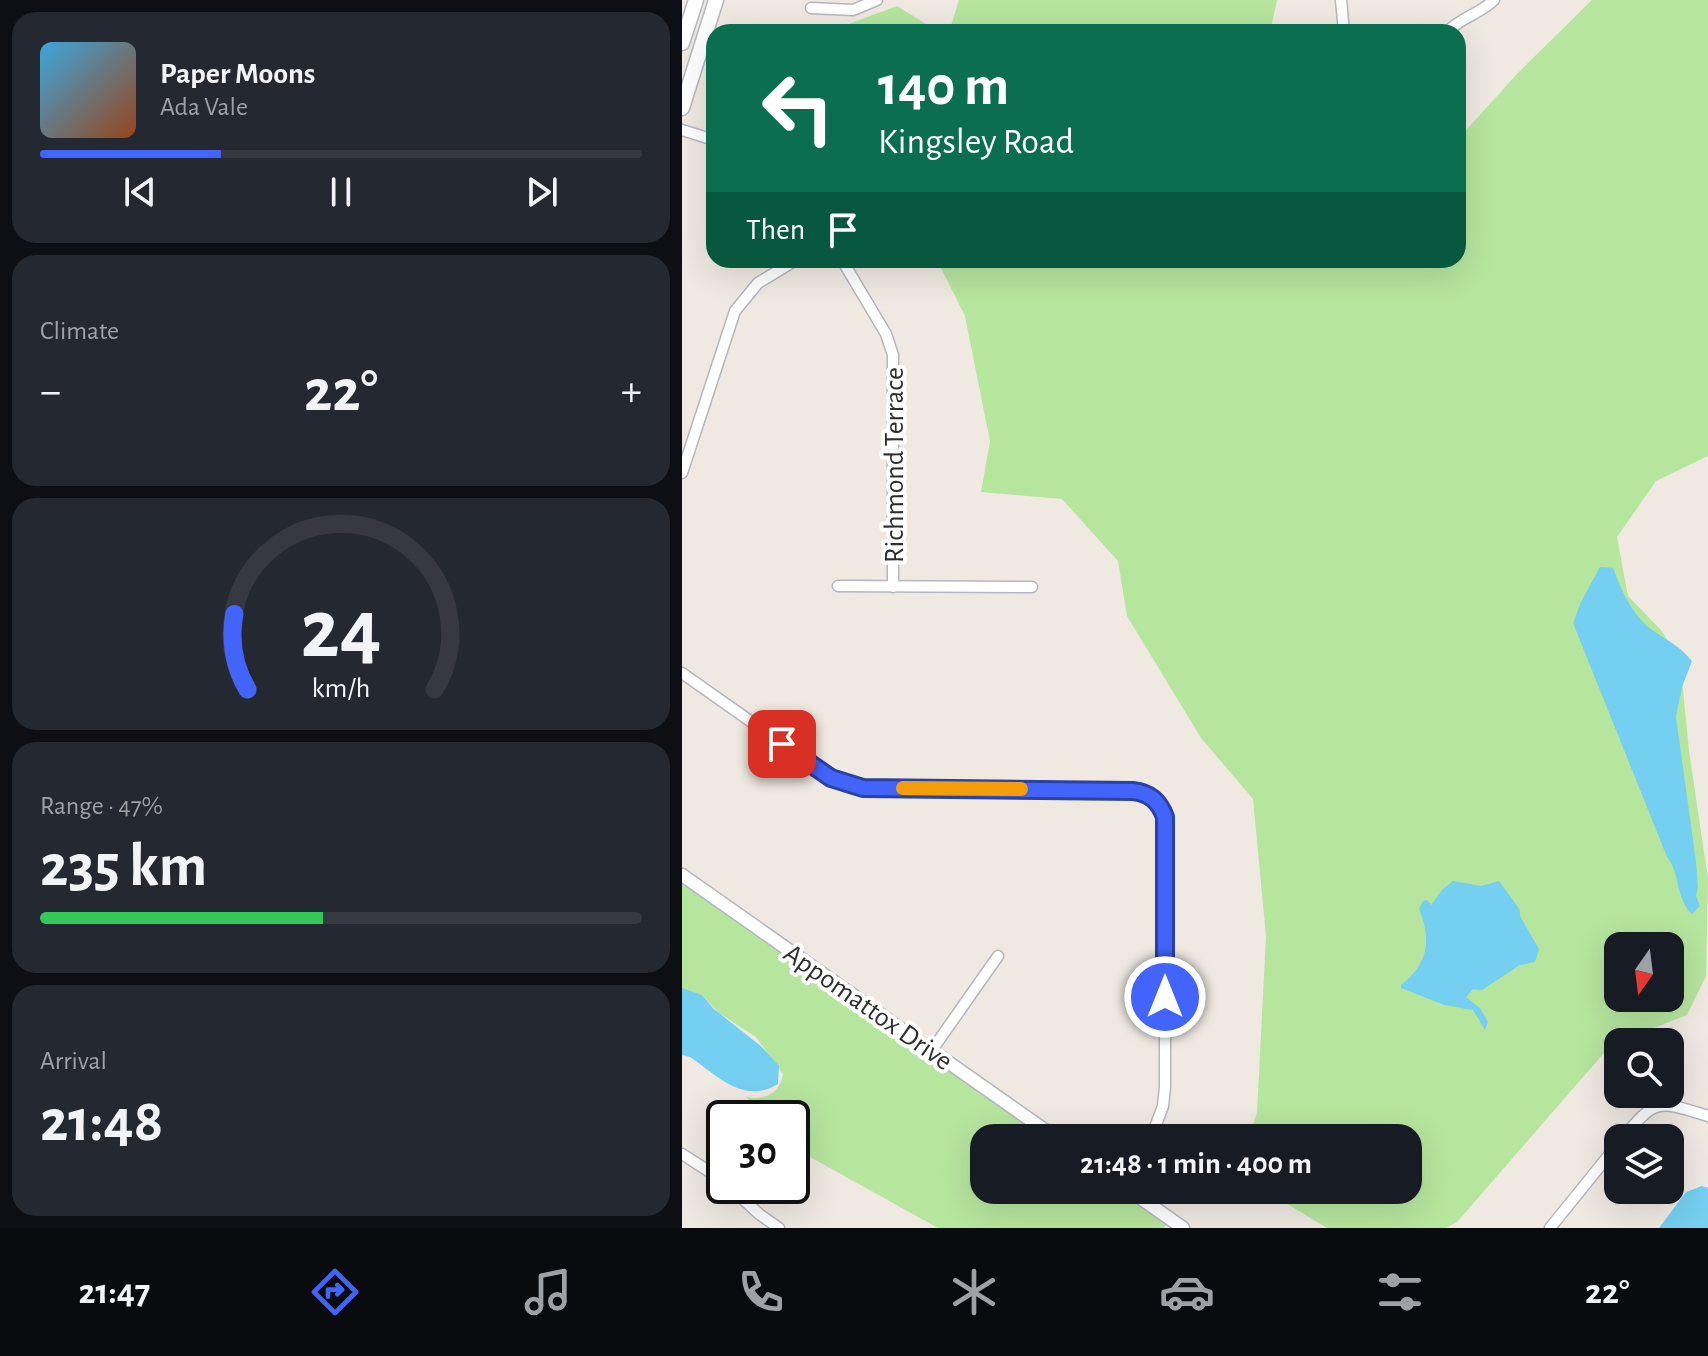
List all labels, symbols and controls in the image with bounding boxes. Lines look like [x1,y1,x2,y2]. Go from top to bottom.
icon: left [746,56,850,160]
text: Paper Moons [160,59,315,89]
text: 140 m [878,59,1009,115]
text: Ada Vale [160,94,248,120]
text: Kingsley Road [878,124,1074,160]
icon: previous [118,170,162,214]
icon: pause [319,170,363,214]
icon: next [520,170,564,214]
icon: arrive [821,208,865,252]
text: Then [746,215,805,245]
text: Climate [40,318,119,344]
text: 22° [304,362,378,422]
street label: Richmond Terrace [881,367,909,563]
text: − [40,370,61,414]
text: + [621,370,642,414]
text: 24 [300,589,382,673]
text: km/h [312,674,370,703]
pin [748,710,816,778]
icon: arrive [760,722,804,766]
text: Range · 47% [40,793,163,819]
text: 235 km [40,837,207,897]
north arrow [1604,932,1684,1012]
map controls [1604,932,1684,1204]
street label: Appomattox Drive [778,939,957,1076]
position arrow [1123,955,1207,1039]
button: search [1604,1028,1684,1108]
text: Arrival [40,1048,107,1074]
text: 21:48 [40,1092,163,1152]
speed limit sign: 30 [706,1100,810,1204]
button: layers [1604,1124,1684,1204]
text: 21:48 · 1 min · 400 m [1080,1149,1312,1179]
icon: directions [307,1264,363,1320]
icon: music [520,1264,576,1320]
icon: phone [733,1264,789,1320]
icon: climate [946,1264,1002,1320]
icon: car [1159,1264,1215,1320]
icon: filters [1372,1264,1428,1320]
text: 21:47 [78,1274,150,1310]
text: 22° [1585,1274,1629,1310]

